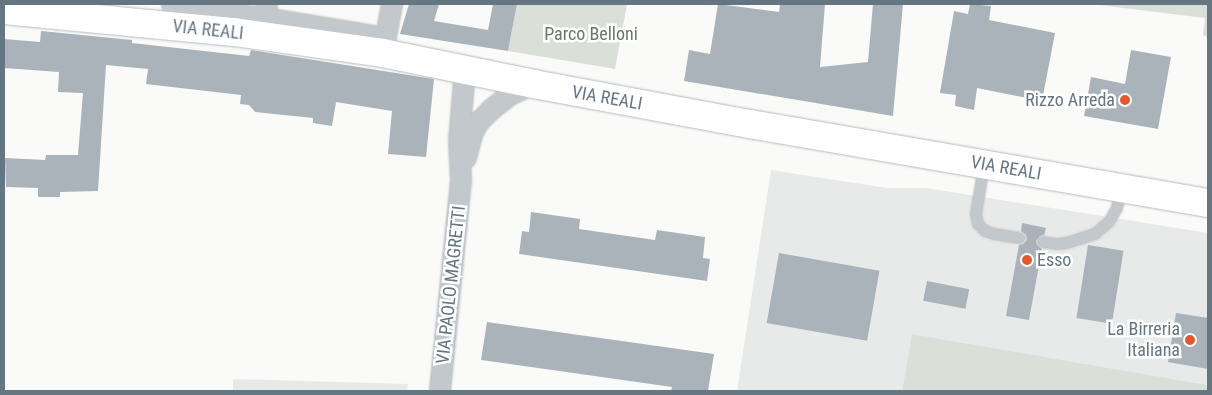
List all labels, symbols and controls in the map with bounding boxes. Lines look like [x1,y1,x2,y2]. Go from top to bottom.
street label: VIA REALI [171,16,245,44]
park label: Parco Belloni [544,23,638,45]
street label: VIA REALI [570,81,644,115]
place label: Rizzo Arreda [1025,89,1115,111]
marker: Rizzo Arreda [1119,94,1131,106]
street label: VIA REALI [969,151,1043,185]
street label: VIA PAOLO MAGRETTI [432,205,470,365]
place label: Esso [1037,249,1071,271]
marker: Esso [1021,254,1033,266]
place label: La Birreria Italiana [1107,319,1180,362]
marker: La Birreria Italiana [1184,334,1196,346]

